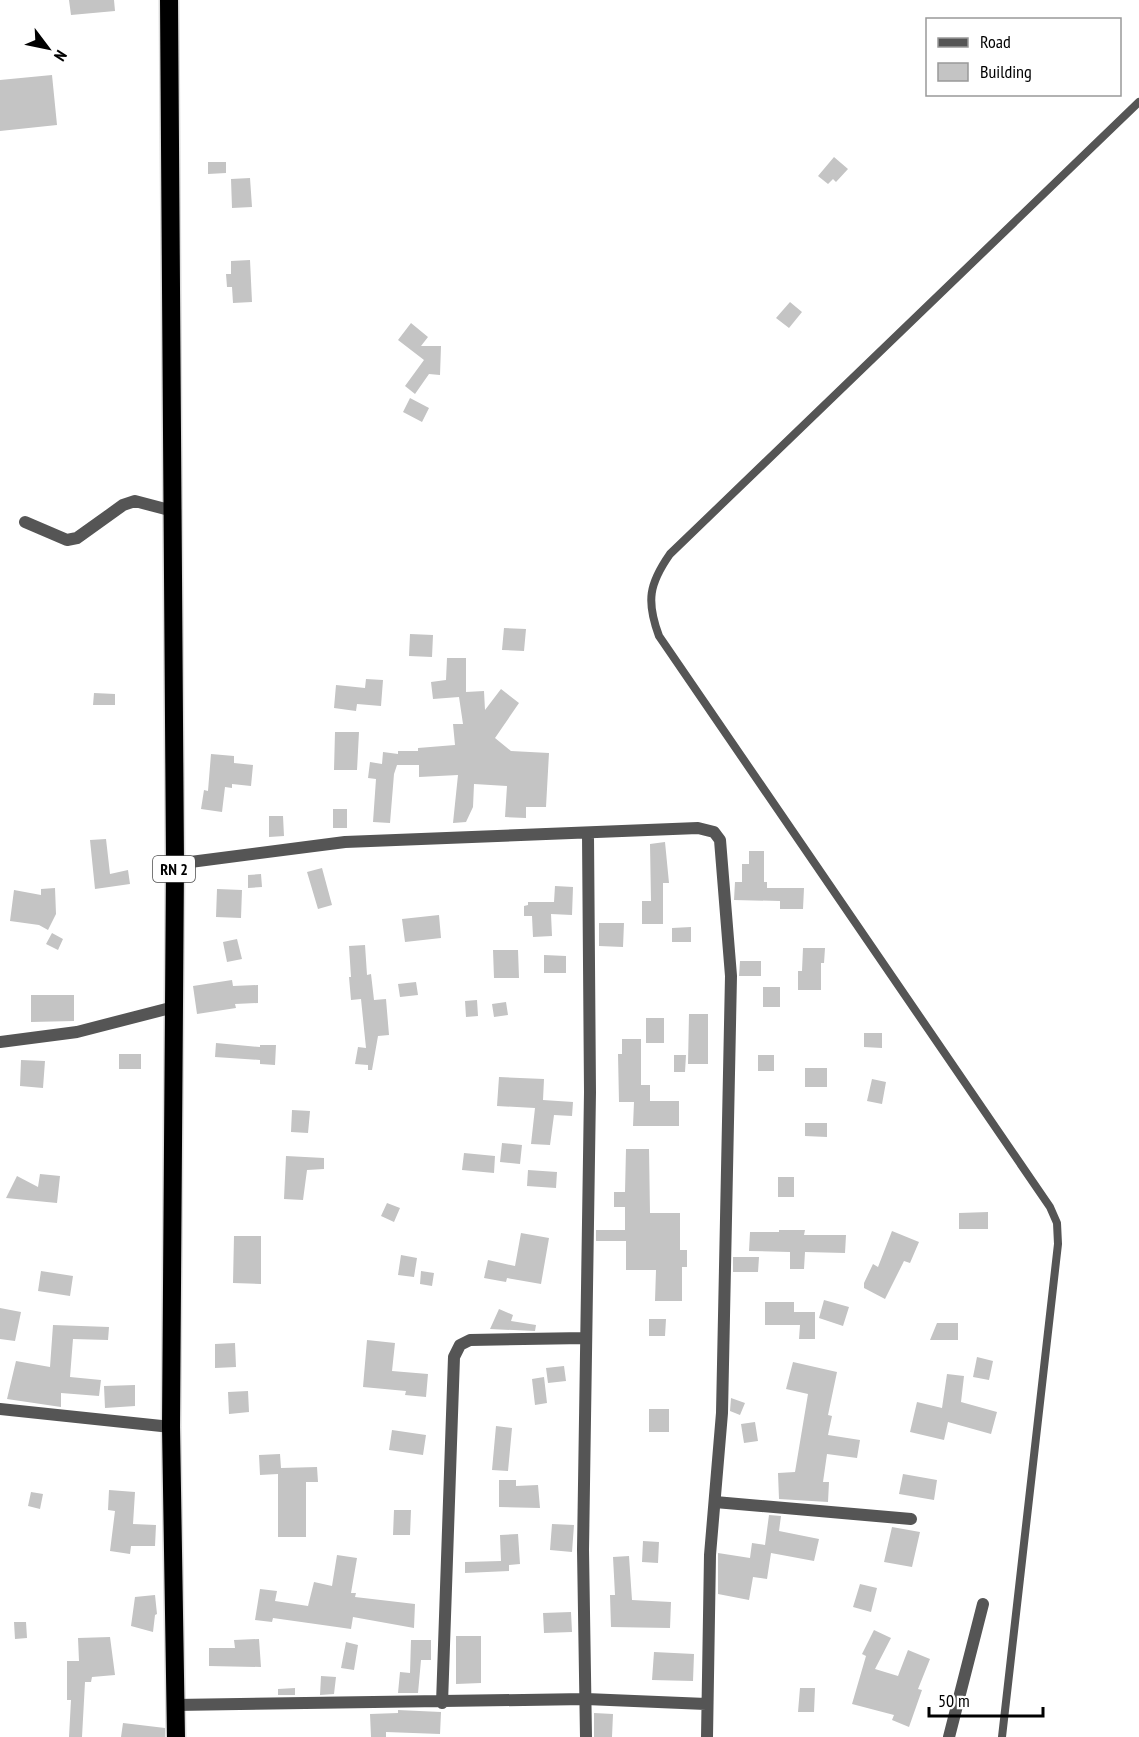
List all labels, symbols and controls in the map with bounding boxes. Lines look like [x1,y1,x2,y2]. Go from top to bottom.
north arrow [18,18,78,78]
legend [926,18,1121,96]
text: Road [980,30,1011,53]
text: N [50,47,71,65]
text: Building [980,60,1032,83]
road number: RN 2 [153,856,195,882]
scale bar [929,1680,1043,1718]
text: 50 m [938,1689,970,1712]

